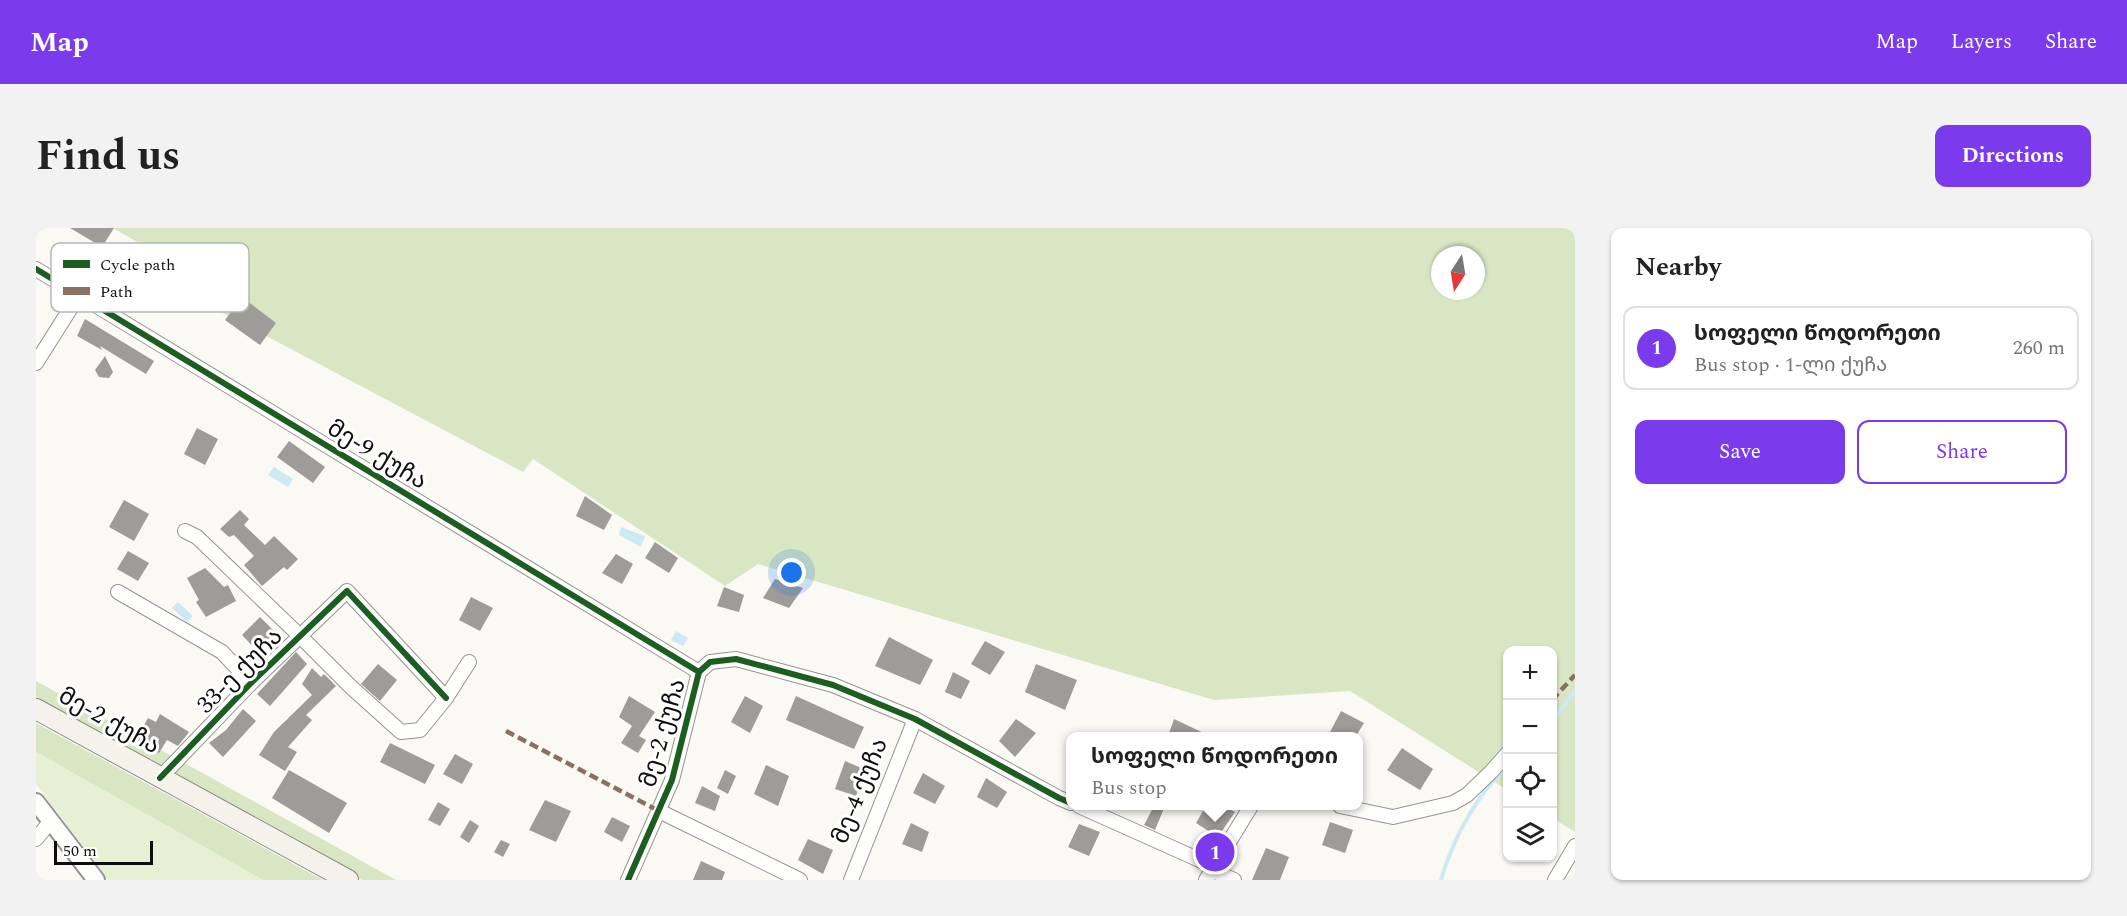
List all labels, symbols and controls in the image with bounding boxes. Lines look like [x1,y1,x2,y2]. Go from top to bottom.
text: Map [30,21,89,64]
text: Map [1876,26,1918,58]
text: Layers [1951,26,2012,58]
text: Share [2045,26,2097,58]
text: Find us [36,125,180,188]
button: Directions [1935,125,2091,187]
legend [51,243,249,312]
north arrow [1431,246,1485,300]
text: Nearby [1635,247,1721,287]
text: Cycle path [100,253,175,277]
text: Path [100,280,133,304]
text: სოფელი წოდორეთი [1694,317,1941,350]
text: 1 [1651,333,1662,363]
text: 260 m [2013,333,2065,363]
text: Bus stop · 1-ლი ქუჩა [1694,350,1887,380]
street label: მე-9 ქუჩა [320,411,434,499]
button: Save [1635,420,1845,484]
button: Share [1857,420,2067,484]
your location [777,558,806,587]
street label: 33-ე ქუჩა [189,620,291,722]
map controls [1503,646,1557,862]
button: + [1503,646,1557,700]
street label: მე-2 ქუჩა [630,675,696,791]
street label: მე-2 ქუჩა [52,678,166,764]
button: − [1503,700,1557,754]
popup [1066,732,1363,810]
street label: მე-4 ქუჩა [822,733,898,849]
text: სოფელი წოდორეთი [1091,740,1338,773]
button: locate [1503,754,1557,808]
text: Bus stop [1091,773,1167,803]
button: layers [1503,808,1557,862]
pin: 1 [1196,830,1234,874]
scale bar [54,838,153,866]
text: 50 m [63,839,97,863]

